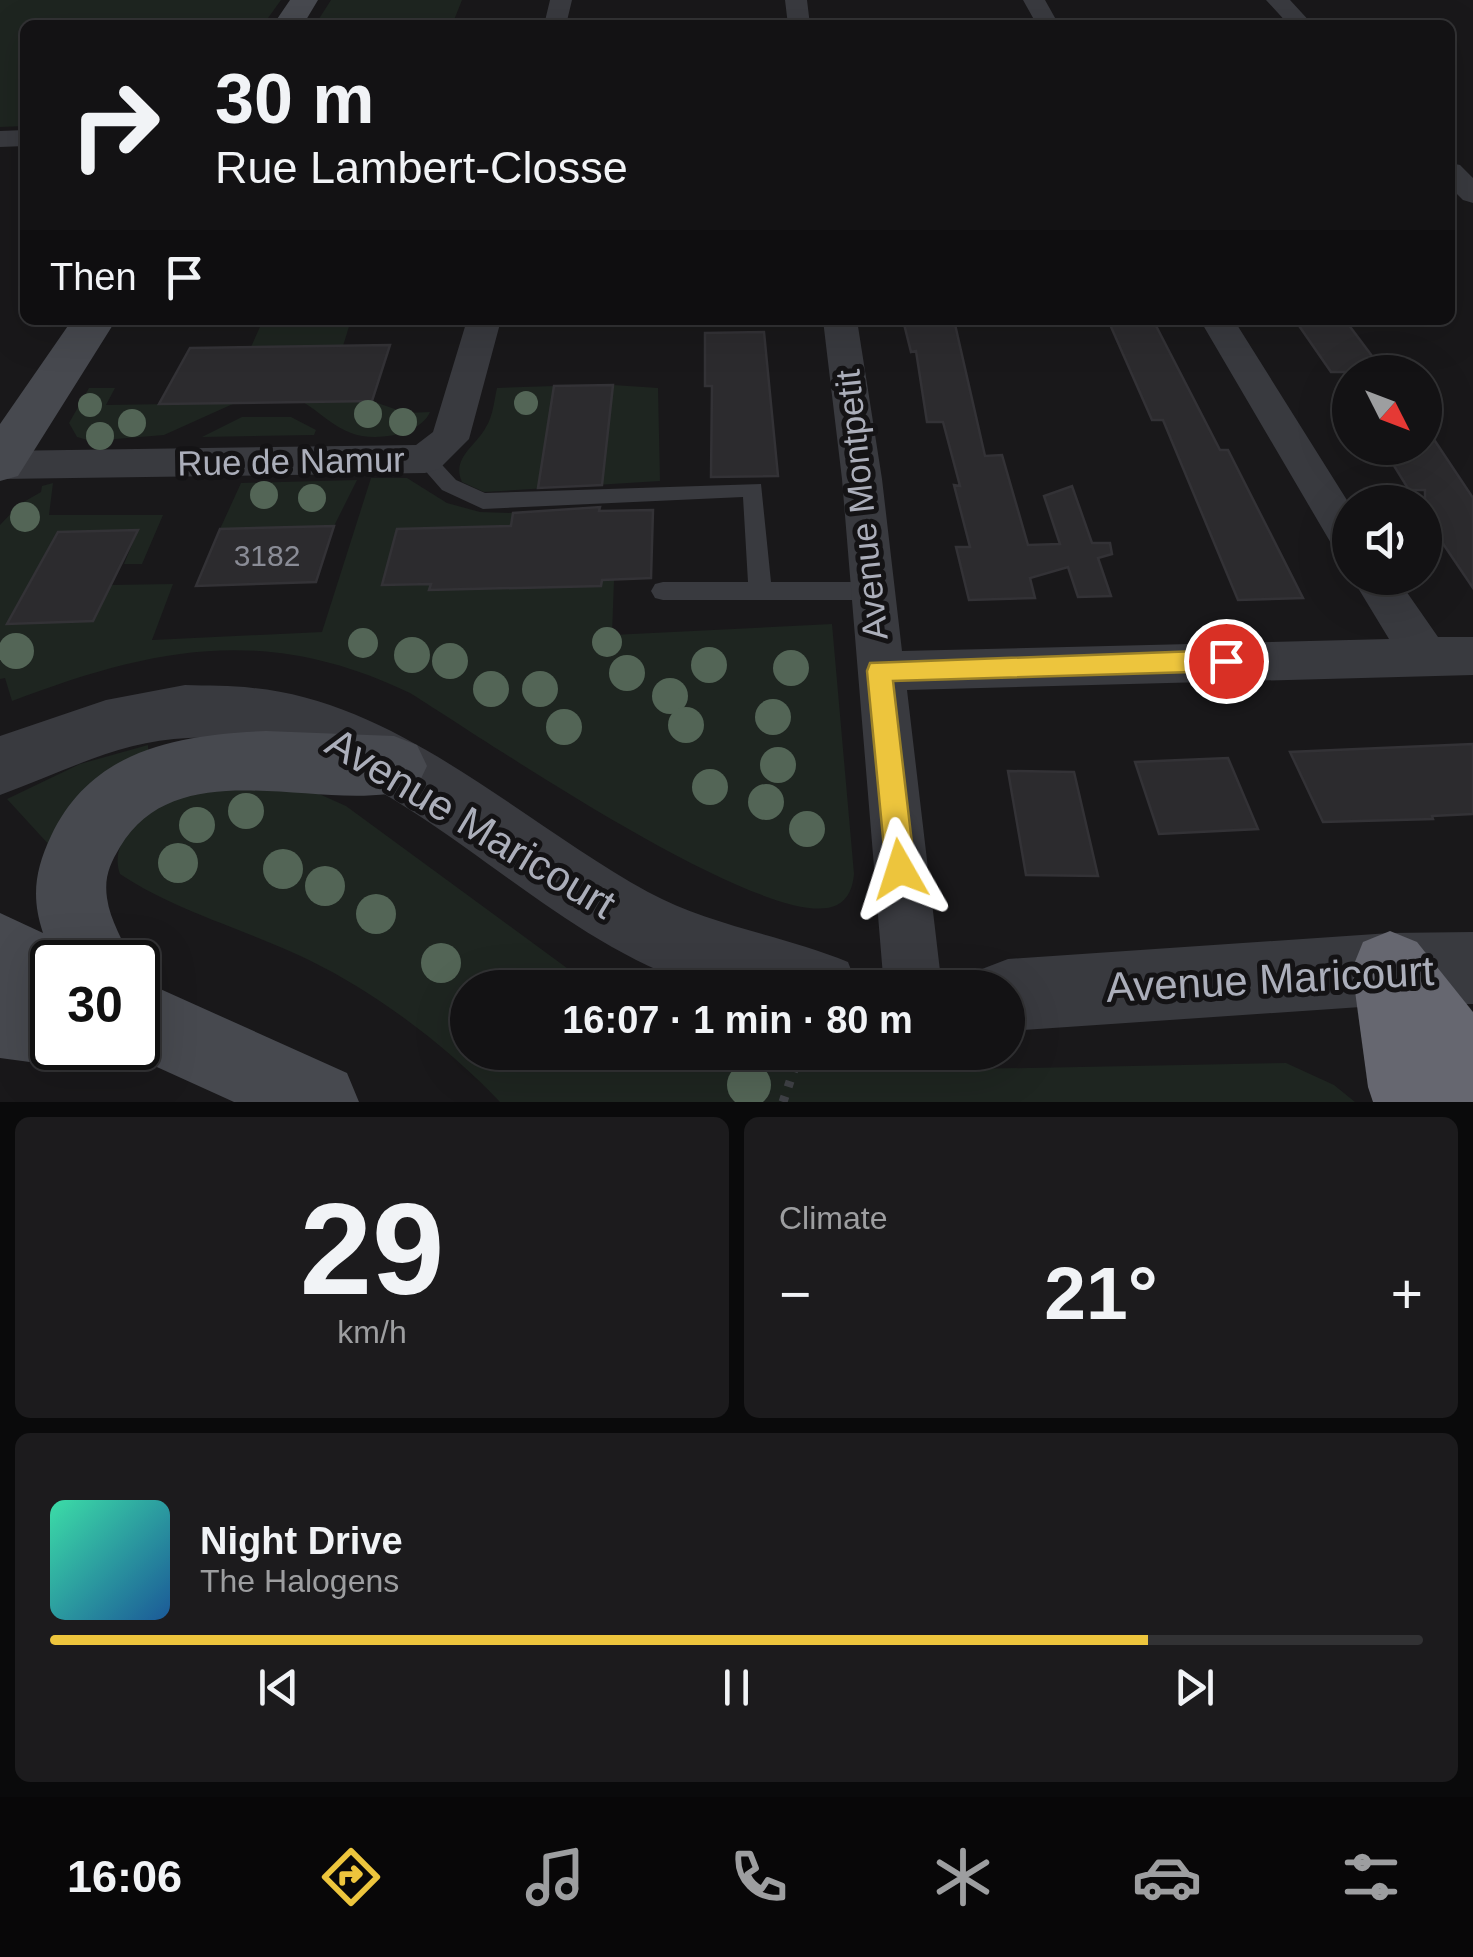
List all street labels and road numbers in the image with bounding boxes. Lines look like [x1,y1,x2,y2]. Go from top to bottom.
street label: Avenue Montpetit [827,368,895,642]
street label: Rue de Namur [177,440,405,482]
street label: Avenue Maricourt [318,718,624,928]
street label: Avenue Maricourt [1105,947,1436,1011]

